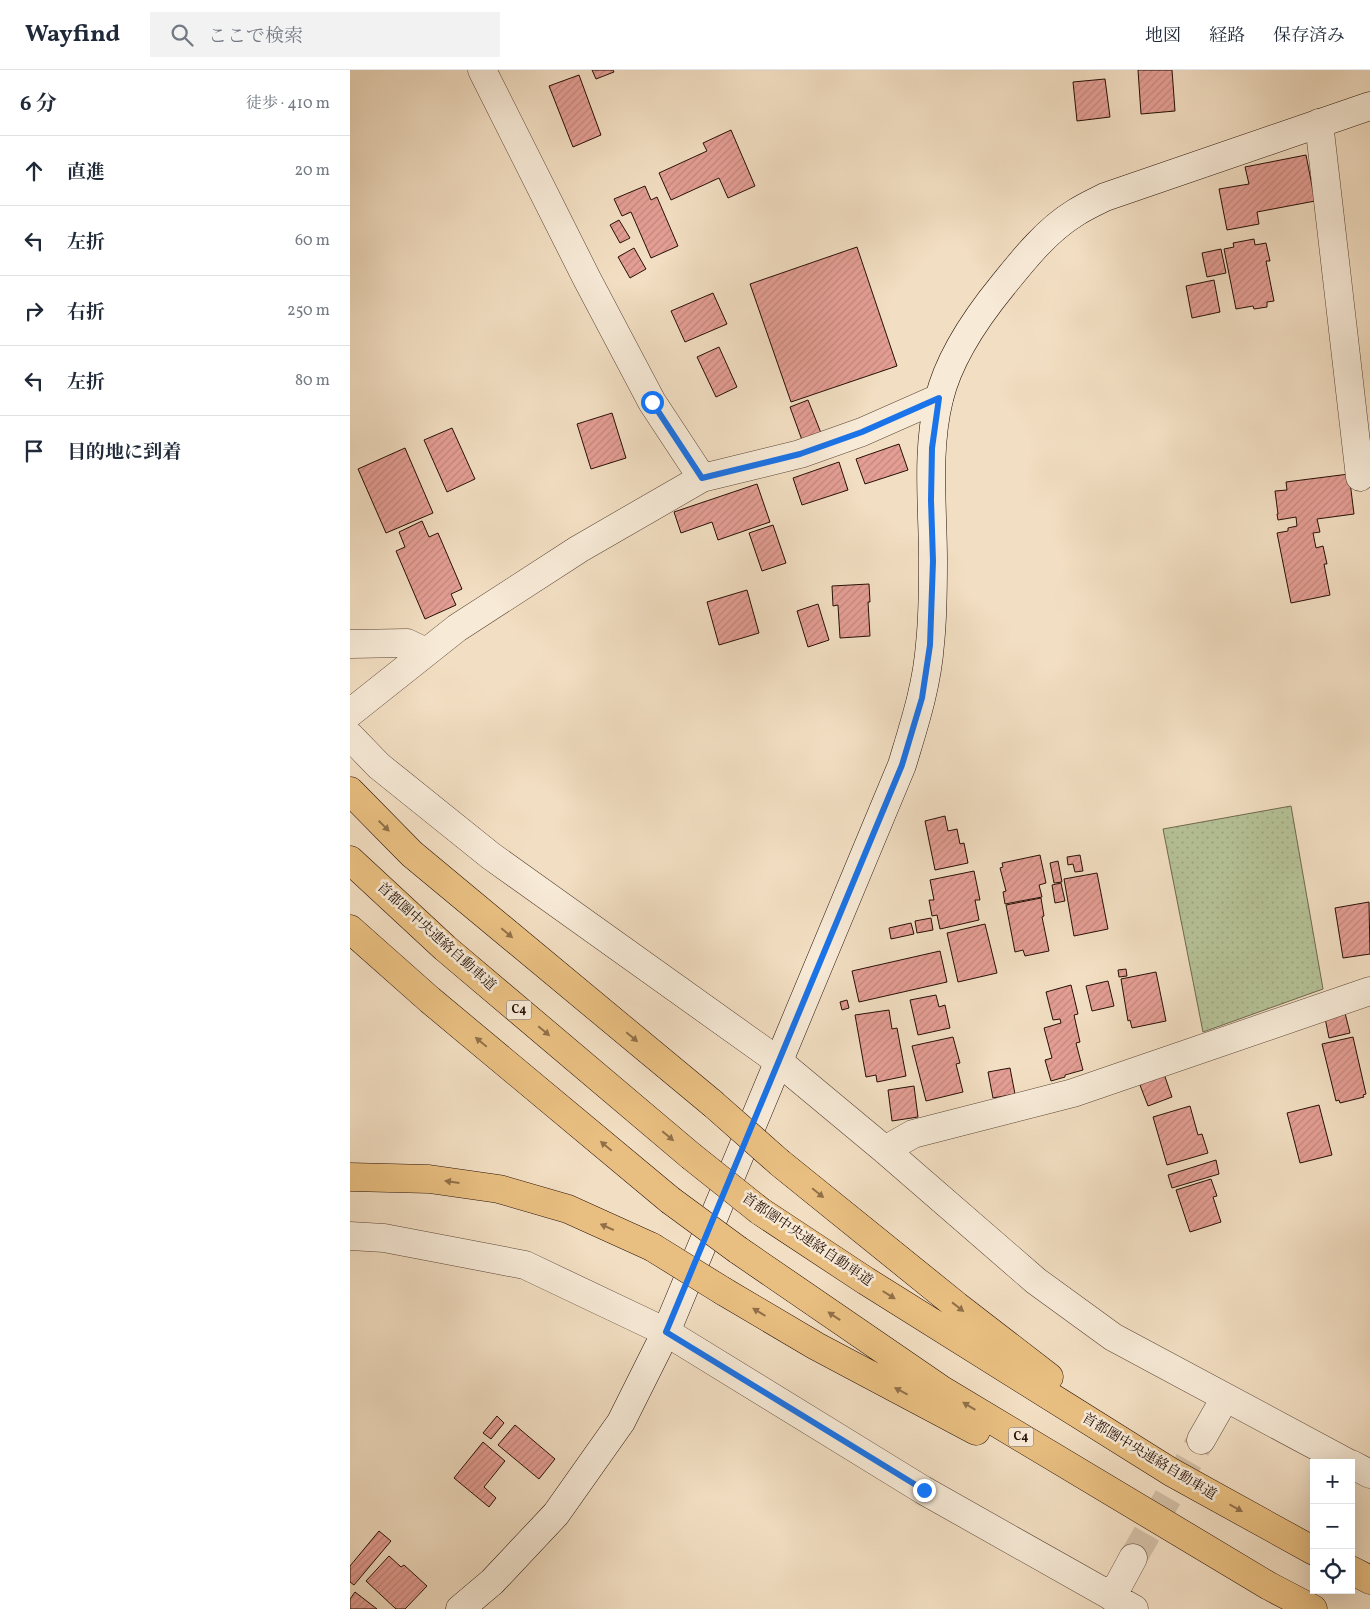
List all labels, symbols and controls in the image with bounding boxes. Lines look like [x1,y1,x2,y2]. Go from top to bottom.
search box [150,12,500,57]
text: Wayfind [25,18,120,52]
icon: search [168,21,196,49]
text: ここで検索 [208,24,303,50]
text: 地図 [1145,24,1181,49]
text: 経路 [1209,24,1245,49]
text: 保存済み [1273,24,1345,49]
text: 6 分 [20,90,57,119]
text: 徒歩 · 410 m [246,93,330,115]
icon: ahead [20,157,48,185]
text: 直進 [67,160,105,186]
text: 20 m [295,160,330,182]
icon: left [20,227,48,255]
text: 左折 [67,230,105,256]
text: 60 m [295,230,330,252]
icon: right [20,297,48,325]
text: 右折 [67,300,105,326]
text: 250 m [287,300,330,322]
icon: left [20,367,48,395]
text: 左折 [67,370,105,396]
text: 80 m [295,370,330,392]
route start [641,391,664,414]
icon: arrive [20,437,48,465]
text: 目的地に到着 [67,440,181,466]
one-way arrow [378,820,390,832]
street label: 首都圏中央連絡自動車道 [372,878,500,996]
one-way arrow [500,927,513,938]
road number: C4 [506,1000,532,1020]
one-way arrow [538,1025,550,1036]
one-way arrow [625,1031,638,1042]
one-way arrow [475,1037,488,1048]
one-way arrow [662,1130,674,1141]
one-way arrow [600,1141,613,1152]
one-way arrow [444,1178,460,1186]
one-way arrow [811,1188,824,1199]
street label: 首都圏中央連絡自動車道 [738,1189,876,1291]
one-way arrow [600,1222,614,1230]
one-way arrow [882,1291,895,1300]
one-way arrow [951,1301,964,1312]
one-way arrow [753,1308,766,1317]
one-way arrow [827,1311,841,1321]
one-way arrow [894,1387,909,1395]
one-way arrow [963,1402,976,1411]
street label: 首都圏中央連絡自動車道 [1078,1409,1220,1505]
road number: C4 [1008,1428,1034,1446]
map controls [1310,1459,1355,1594]
button: + [1310,1459,1355,1504]
route end [913,1479,936,1502]
one-way arrow [1229,1504,1243,1513]
button: − [1310,1504,1355,1549]
button: locate [1310,1549,1355,1594]

